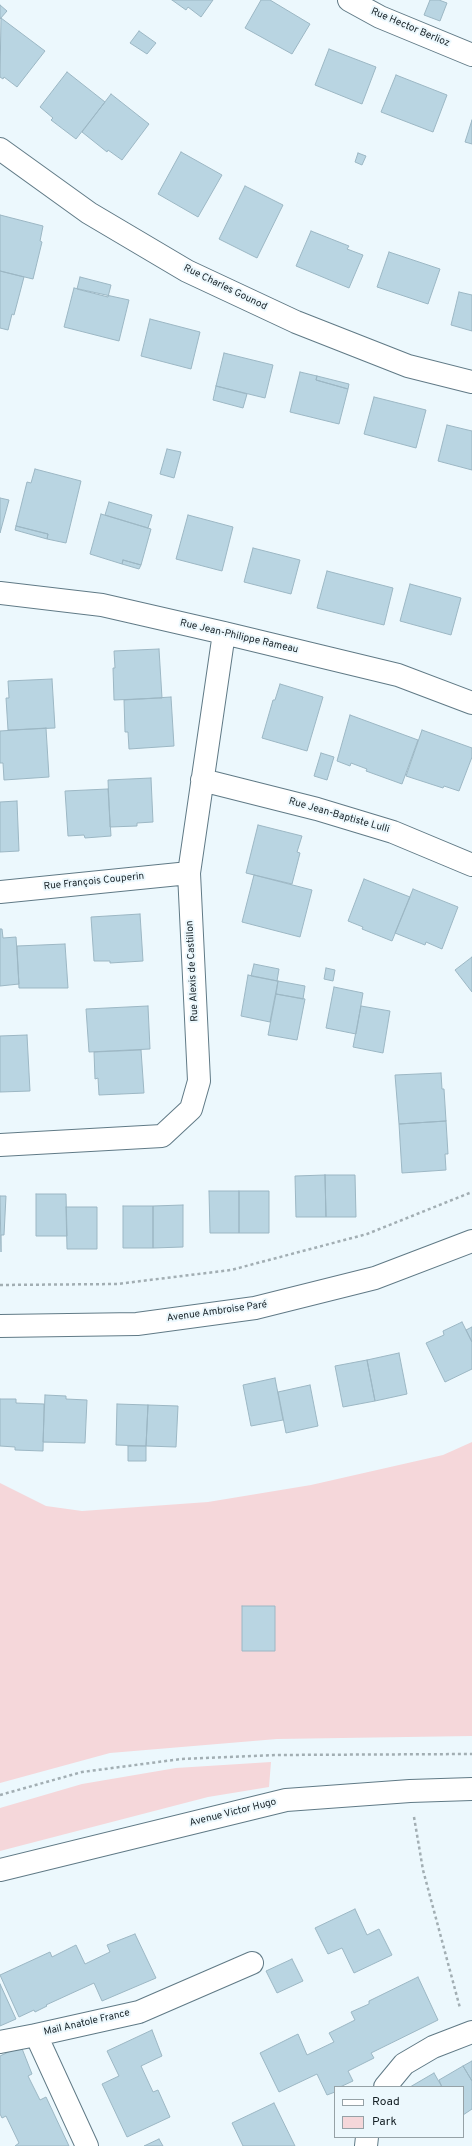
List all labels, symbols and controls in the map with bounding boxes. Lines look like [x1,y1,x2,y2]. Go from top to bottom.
street label: Rue Hector Berlioz [369,6,451,50]
street label: Rue Charles Gounod [181,263,269,313]
street label: Rue Jean-Philippe Rameau [179,618,299,656]
street label: Rue Jean-Baptiste Lulli [287,796,391,836]
street label: Rue François Couperin [43,871,145,893]
street label: Rue Alexis de Castillon [184,920,202,1022]
street label: Avenue Ambroise Paré [166,1299,268,1325]
street label: Avenue Victor Hugo [188,1796,278,1830]
street label: Mail Anatole France [43,2007,131,2039]
legend [334,2086,464,2138]
text: Road [372,2094,400,2110]
text: Park [372,2114,397,2130]

